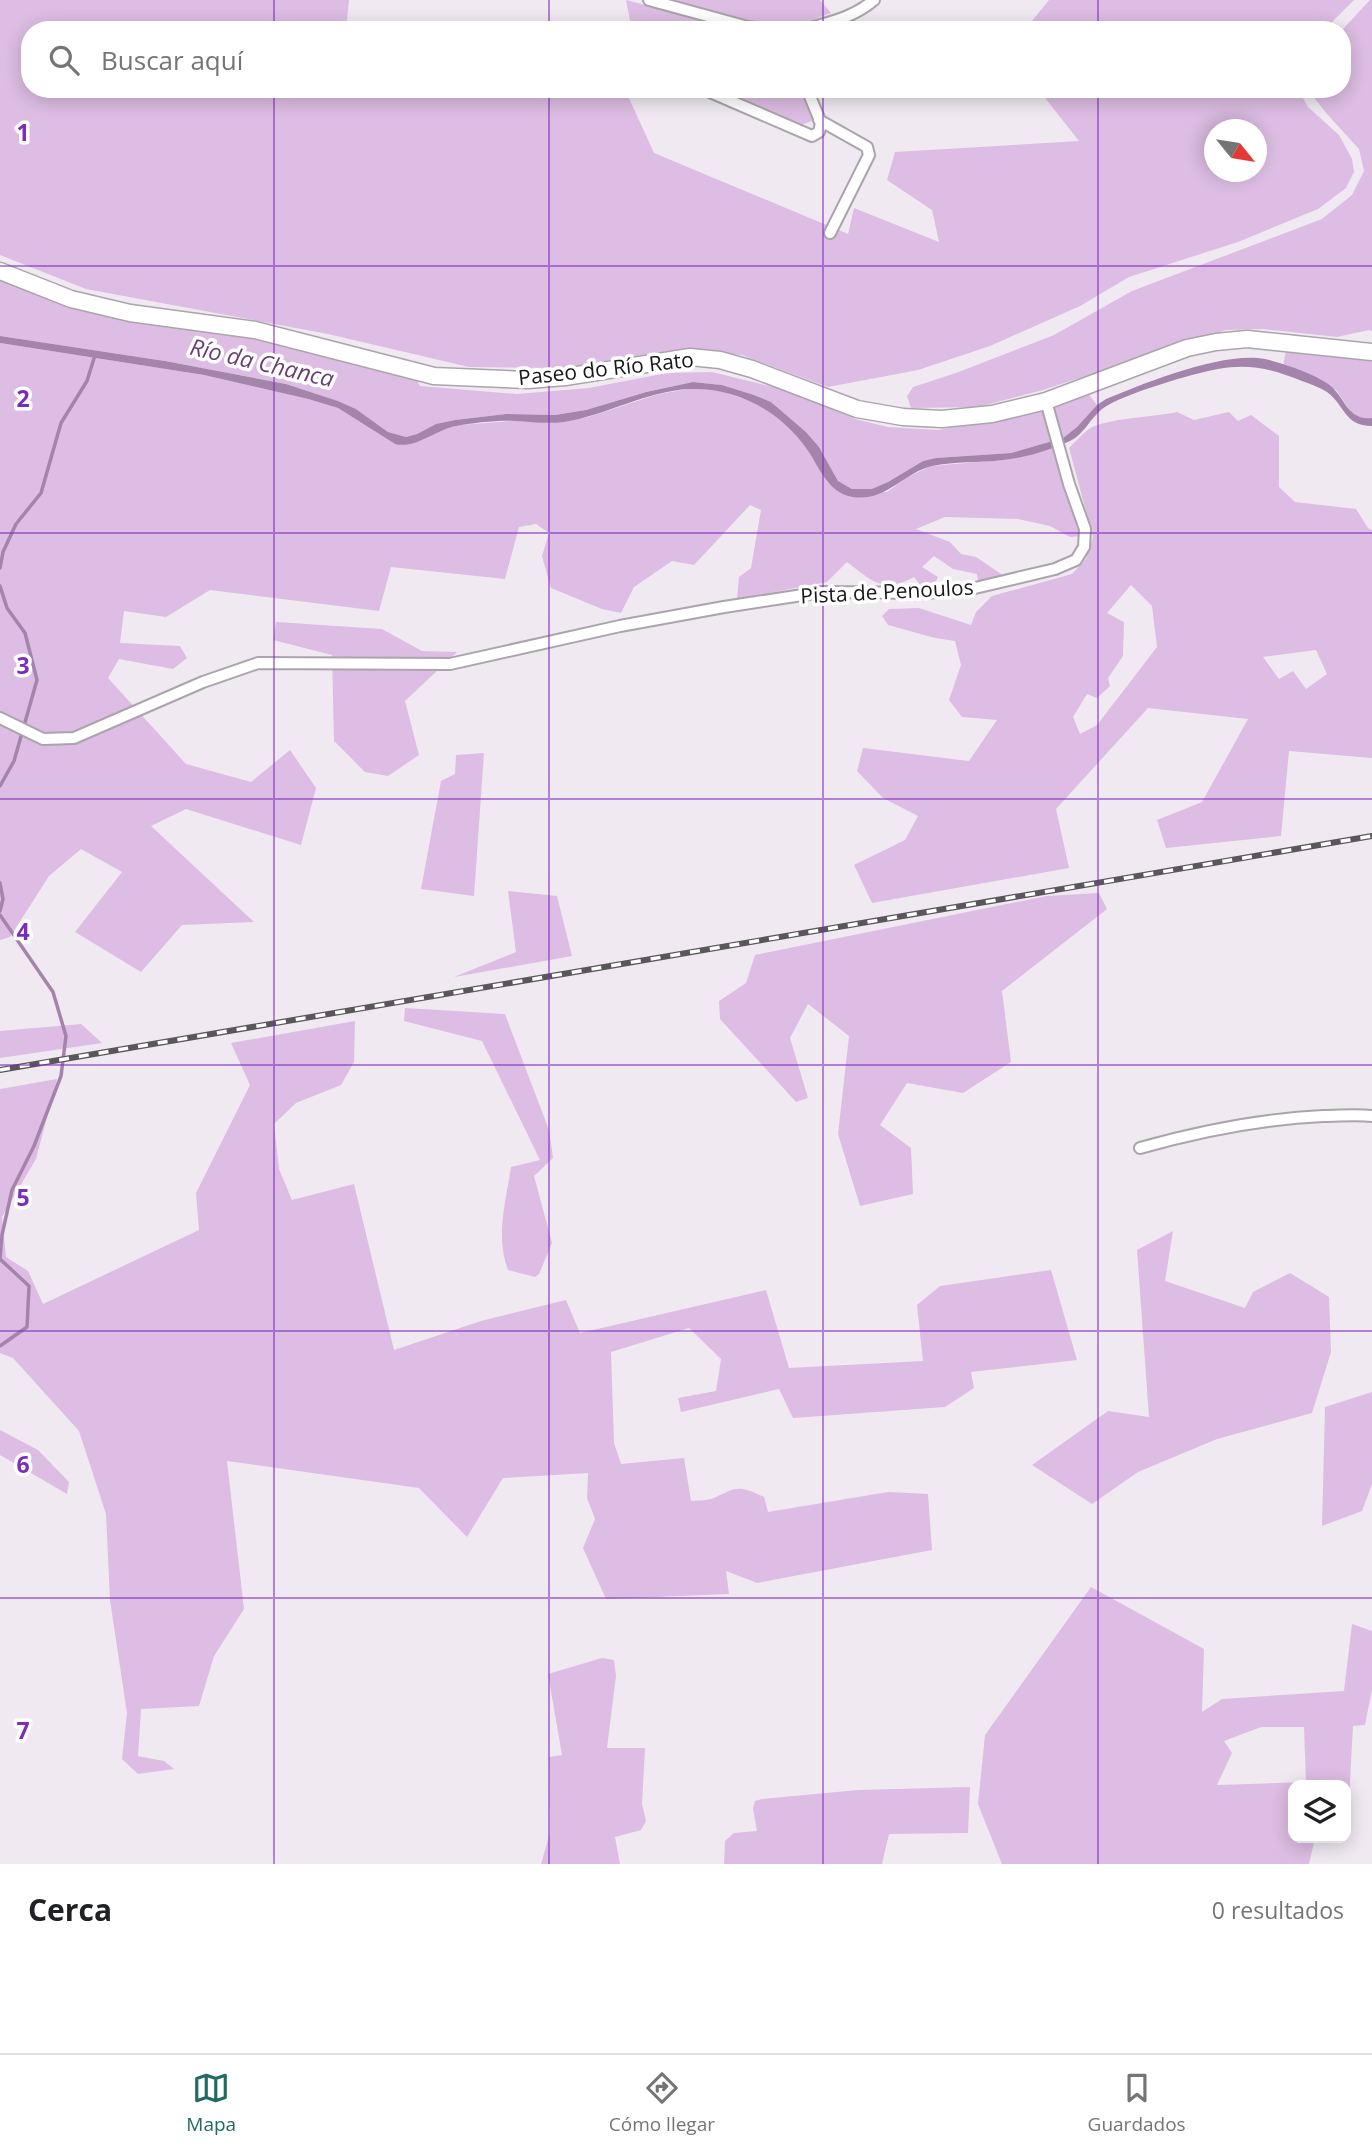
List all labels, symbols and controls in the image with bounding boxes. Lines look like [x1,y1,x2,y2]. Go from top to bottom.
search box [21,21,1351,98]
icon: search [45,41,83,79]
text: Buscar aquí [101,42,243,78]
text: 1 [16,116,30,148]
north arrow [1204,119,1267,182]
water label: Río da Chanca [187,330,337,394]
street label: Paseo do Río Rato [517,345,695,391]
text: 2 [16,382,30,414]
street label: Pista de Penoulos [800,572,974,610]
text: 3 [16,649,30,681]
text: 4 [16,915,30,947]
text: 5 [16,1181,30,1213]
text: 6 [16,1448,30,1480]
text: 7 [16,1714,30,1746]
map controls [1288,1780,1351,1843]
button: layers [1288,1780,1351,1843]
text: Cerca [28,1889,112,1930]
text: 0 resultados [1212,1894,1344,1926]
tab: Mapa [186,2069,236,2137]
tab: Cómo llegar [609,2069,715,2137]
tab: Guardados [1088,2069,1186,2137]

